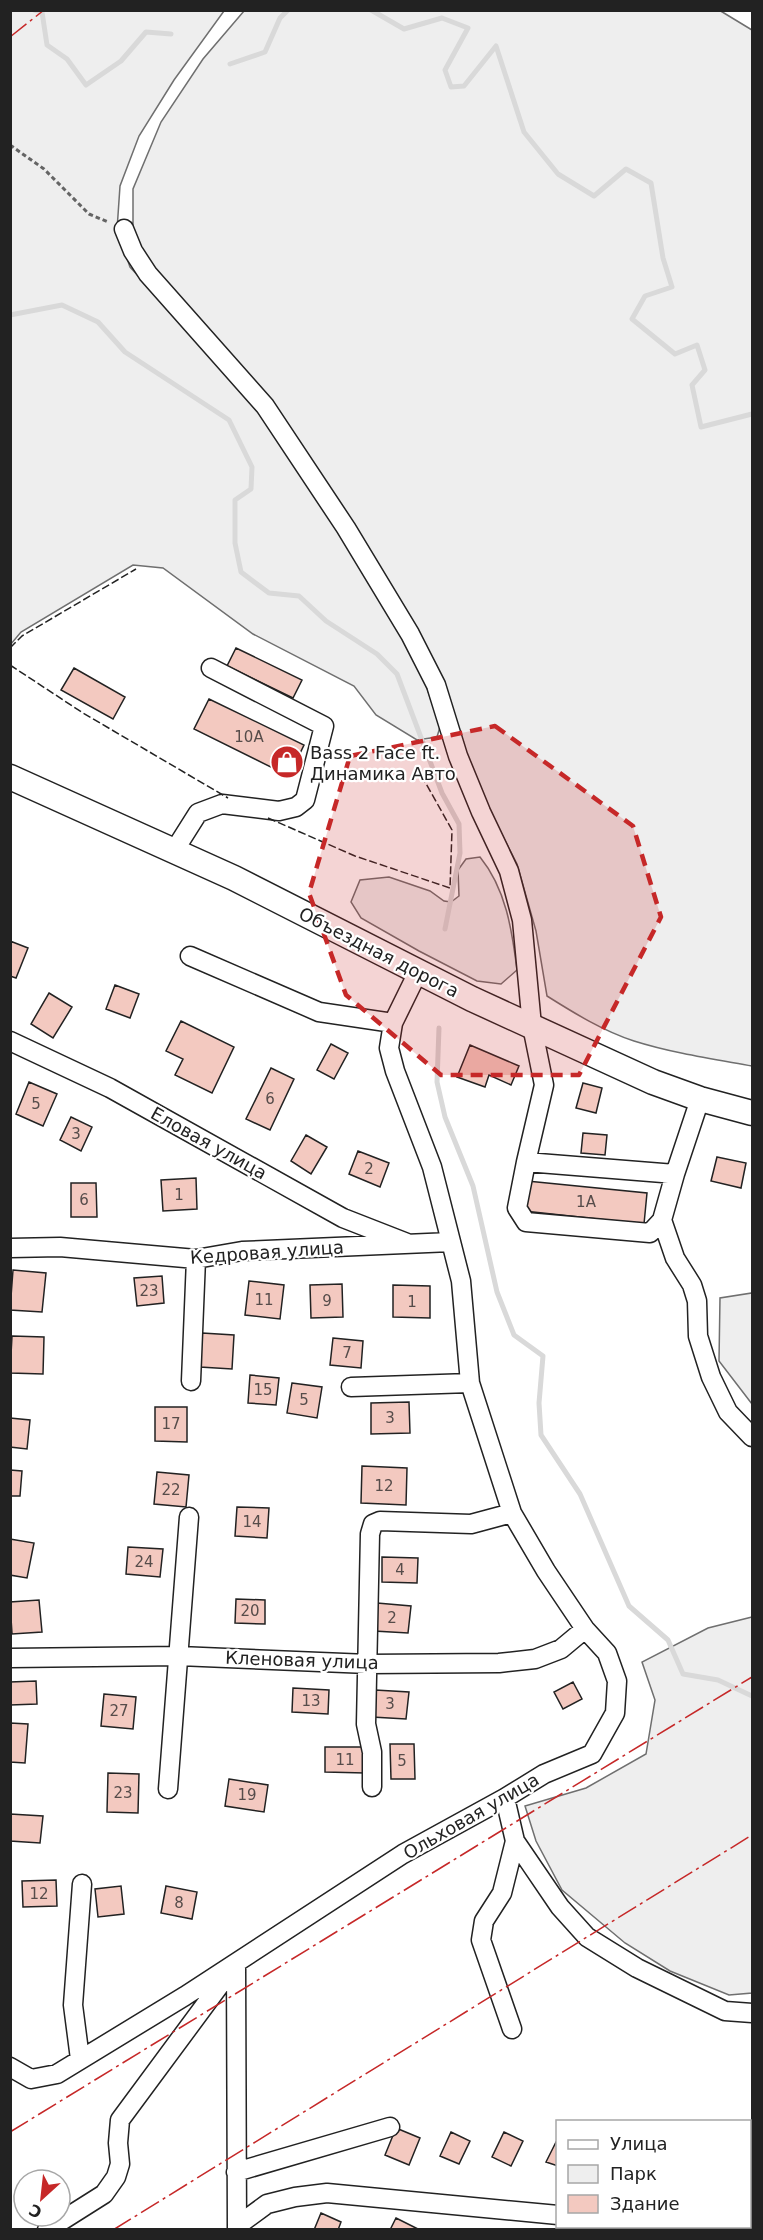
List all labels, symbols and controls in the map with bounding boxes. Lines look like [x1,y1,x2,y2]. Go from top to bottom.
house number: 10А [234,728,264,746]
place label: Bass 2 Face ft. Динамика Авто [310,742,456,784]
shop icon: Bass 2 Face ft. Динамика Авто [269,744,305,780]
street label: Объездная дорога [295,903,463,1001]
house number: 6 [265,1090,275,1108]
house number: 5 [31,1095,41,1113]
street label: Еловая улица [147,1102,271,1184]
house number: 3 [71,1125,81,1143]
house number: 2 [364,1160,374,1178]
house number: 1 [174,1186,184,1204]
house number: 6 [79,1191,89,1209]
house number: 1А [576,1193,597,1211]
street label: Кедровая улица [189,1236,345,1268]
house number: 23 [139,1282,159,1300]
house number: 11 [254,1291,274,1309]
house number: 9 [322,1292,332,1310]
house number: 1 [407,1293,417,1311]
house number: 7 [342,1344,352,1362]
house number: 15 [253,1381,273,1399]
house number: 5 [299,1391,309,1409]
house number: 3 [385,1409,395,1427]
house number: 17 [161,1415,181,1433]
house number: 12 [374,1477,394,1495]
house number: 22 [161,1481,181,1499]
house number: 14 [242,1513,262,1531]
house number: 24 [134,1553,154,1571]
house number: 4 [395,1561,405,1579]
house number: 20 [240,1602,260,1620]
house number: 2 [387,1609,397,1627]
street label: Кленовая улица [225,1647,379,1673]
house number: 13 [301,1692,321,1710]
house number: 3 [385,1695,395,1713]
house number: 27 [109,1702,129,1720]
house number: 11 [335,1751,355,1769]
house number: 5 [397,1752,407,1770]
street label: Ольховая улица [399,1769,543,1863]
house number: 23 [113,1784,133,1802]
house number: 19 [237,1786,257,1804]
house number: 12 [29,1885,49,1903]
house number: 8 [174,1894,184,1912]
legend [556,2120,751,2228]
text: Улица [610,2133,667,2154]
text: Парк [610,2163,657,2184]
north arrow [12,2168,72,2228]
text: Здание [610,2193,680,2214]
text: С [26,2200,45,2222]

